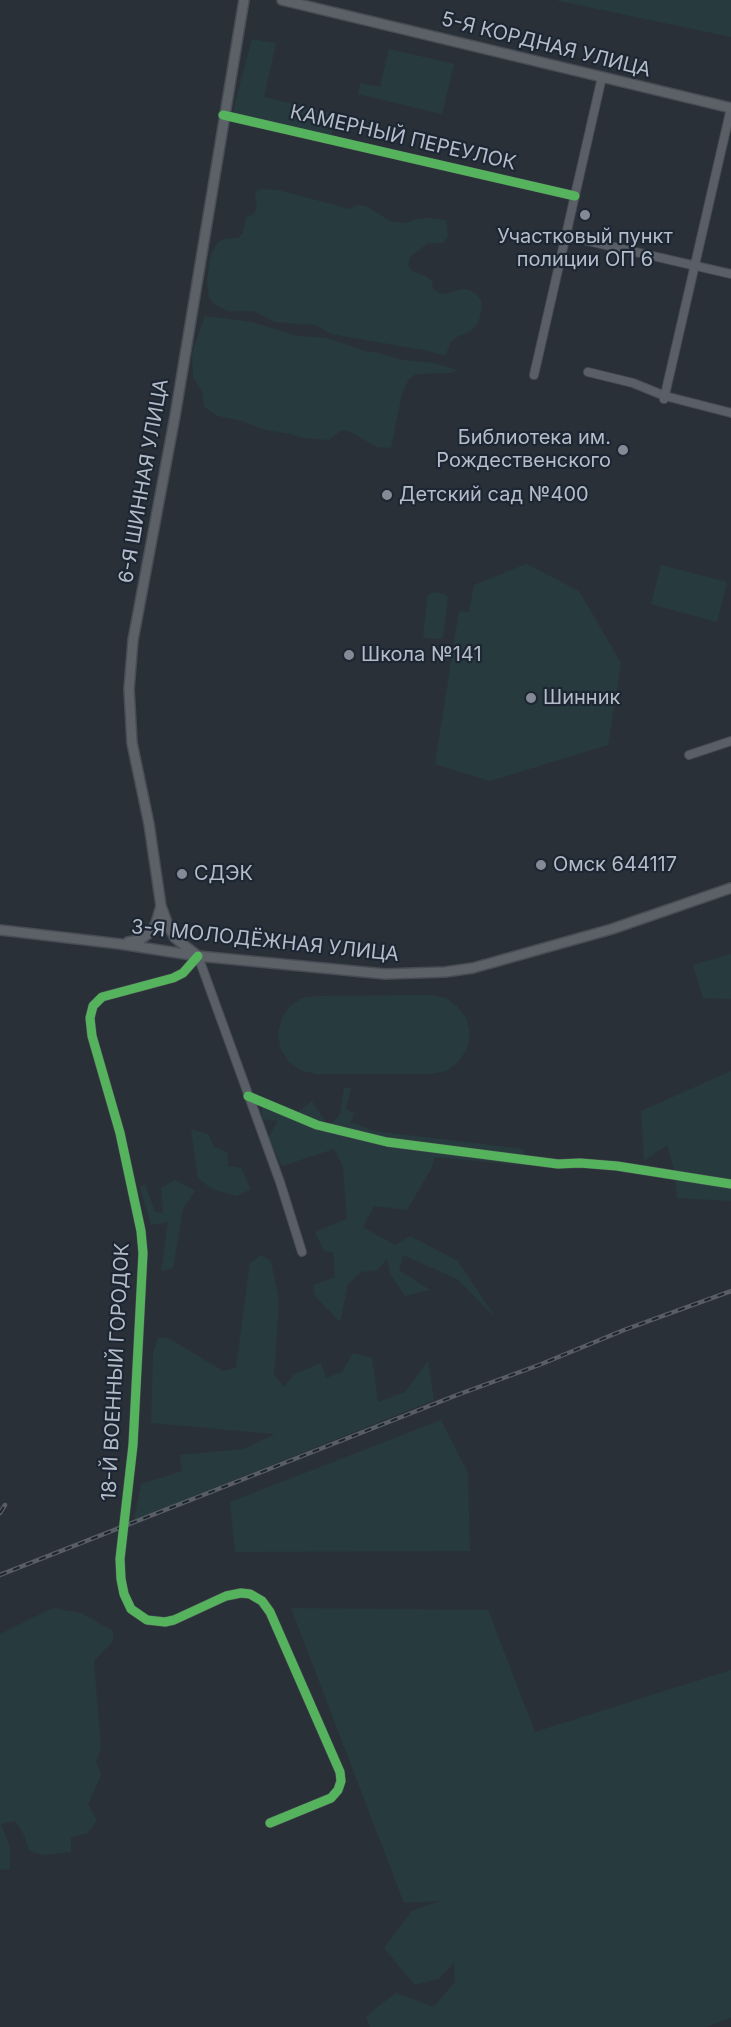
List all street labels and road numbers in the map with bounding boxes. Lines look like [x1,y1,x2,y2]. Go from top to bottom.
street label: 5-Я КОРДНАЯ УЛИЦА [439,7,653,83]
street label: КАМЕРНЫЙ ПЕРЕУЛОК [288,100,518,176]
street label: 6-Я ШИННАЯ УЛИЦА [114,377,174,585]
street label: 3-Я МОЛОДЁЖНАЯ УЛИЦА [130,915,400,967]
street label: 18-Й ВОЕННЫЙ ГОРОДОК [97,1242,135,1502]

